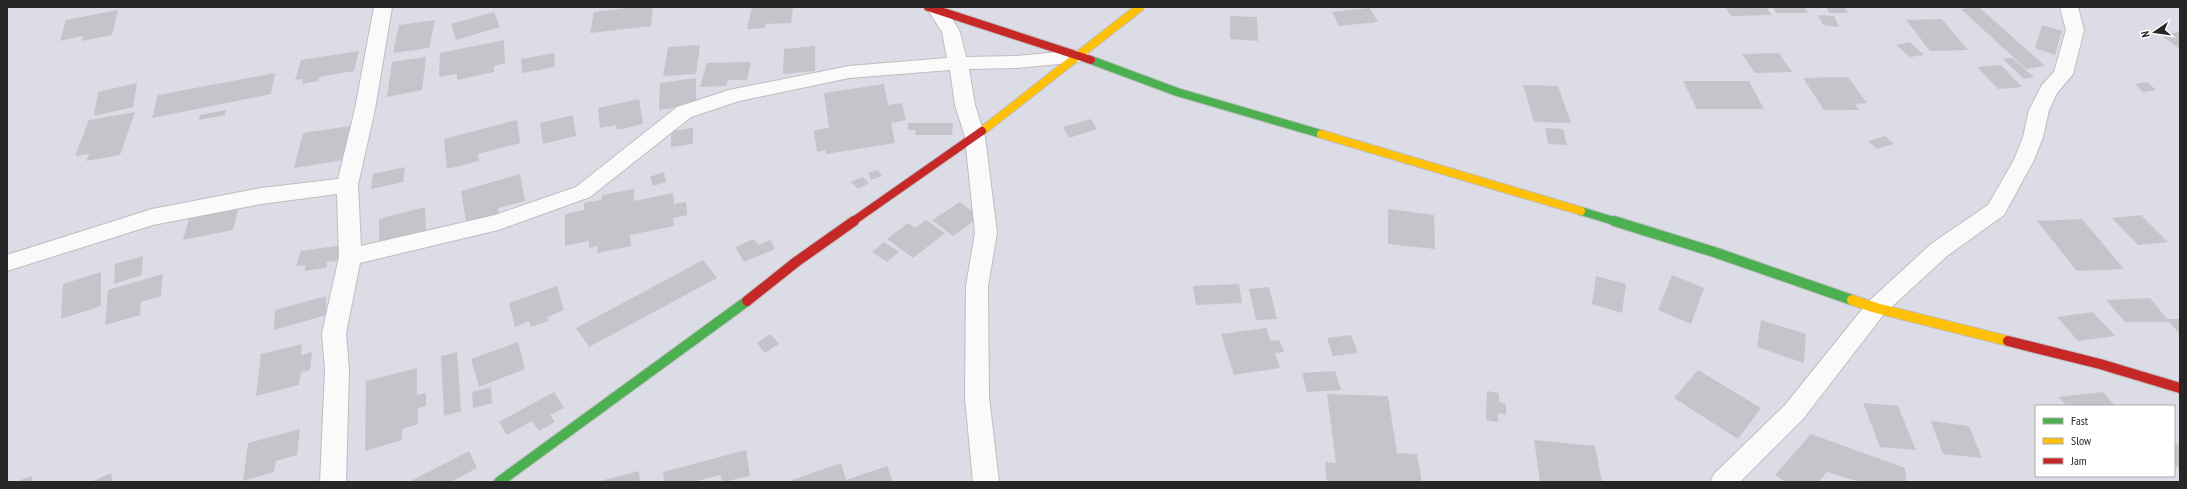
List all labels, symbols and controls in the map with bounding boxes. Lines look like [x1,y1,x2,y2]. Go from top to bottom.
north arrow [2135,12,2175,52]
text: N [2138,30,2153,39]
legend [2035,405,2175,477]
text: Fast [2071,413,2089,428]
text: Slow [2071,433,2092,448]
text: Jam [2070,453,2087,468]

